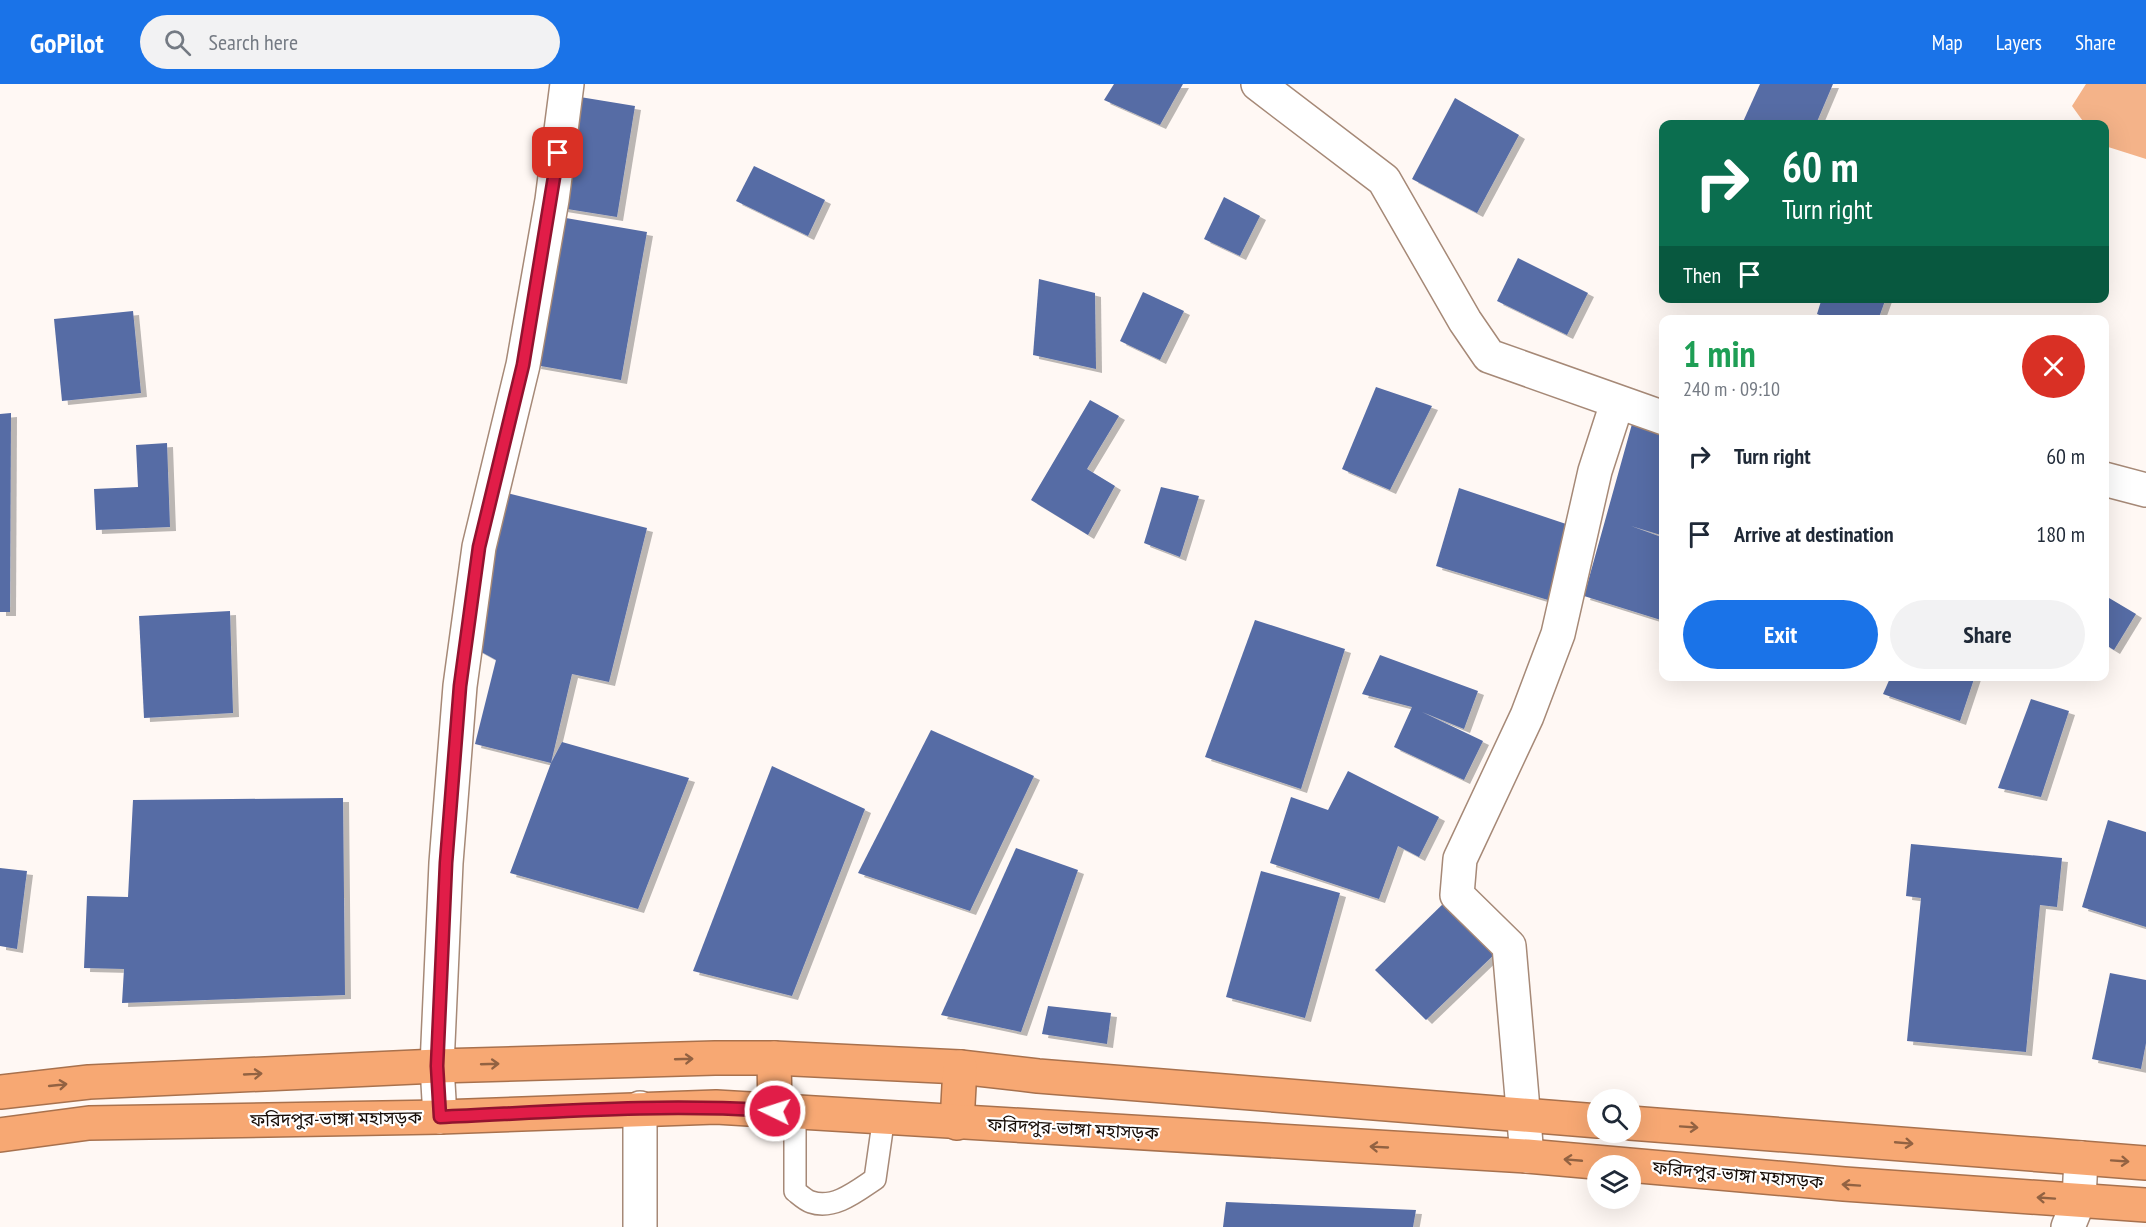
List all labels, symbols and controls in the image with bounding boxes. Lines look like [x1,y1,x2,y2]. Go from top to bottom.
search box [140,15,560,69]
text: GoPilot [30,24,104,61]
icon: search [161,26,194,59]
text: Search here [209,28,298,56]
text: Map [1932,29,1963,56]
text: Layers [1996,29,2042,56]
text: Share [2075,29,2116,56]
pin [532,127,583,178]
icon: arrive [541,136,574,169]
text: 60 m [1782,139,1859,194]
icon: right [1683,144,1761,222]
text: Turn right [1782,192,1873,226]
icon: arrive [1733,258,1766,291]
text: Then [1683,261,1721,289]
text: 1 min [1683,330,1756,377]
button: close [2022,335,2085,398]
text: 240 m · 09:10 [1683,376,1780,402]
icon: right [1683,440,1716,473]
text: Turn right [1734,442,1811,470]
text: 60 m [2046,442,2085,470]
icon: arrive [1683,518,1716,551]
text: Arrive at destination [1734,520,1894,548]
text: 180 m [2036,520,2085,548]
button: Exit [1683,600,1878,669]
button: Share [1890,600,2085,669]
one-way arrow [674,1053,694,1064]
one-way arrow [479,1058,499,1070]
one-way arrow [242,1069,262,1080]
position arrow [743,1079,807,1143]
one-way arrow [48,1080,68,1091]
map controls [1587,1089,1641,1209]
button: search [1587,1089,1641,1143]
street label: ফরিদপুর-ভাঙ্গা মহাসড়ক [249,1105,423,1132]
street label: ফরিদপুর-ভাঙ্গা মহাসড়ক [986,1112,1160,1145]
one-way arrow [1678,1122,1698,1133]
one-way arrow [1894,1138,1914,1149]
one-way arrow [1369,1142,1389,1153]
one-way arrow [1564,1154,1584,1165]
button: layers [1587,1155,1641,1209]
street label: ফরিদপুর-ভাঙ্গা মহাসড়ক [1651,1155,1825,1193]
one-way arrow [2109,1156,2129,1167]
one-way arrow [1842,1179,1862,1190]
one-way arrow [2036,1192,2056,1203]

